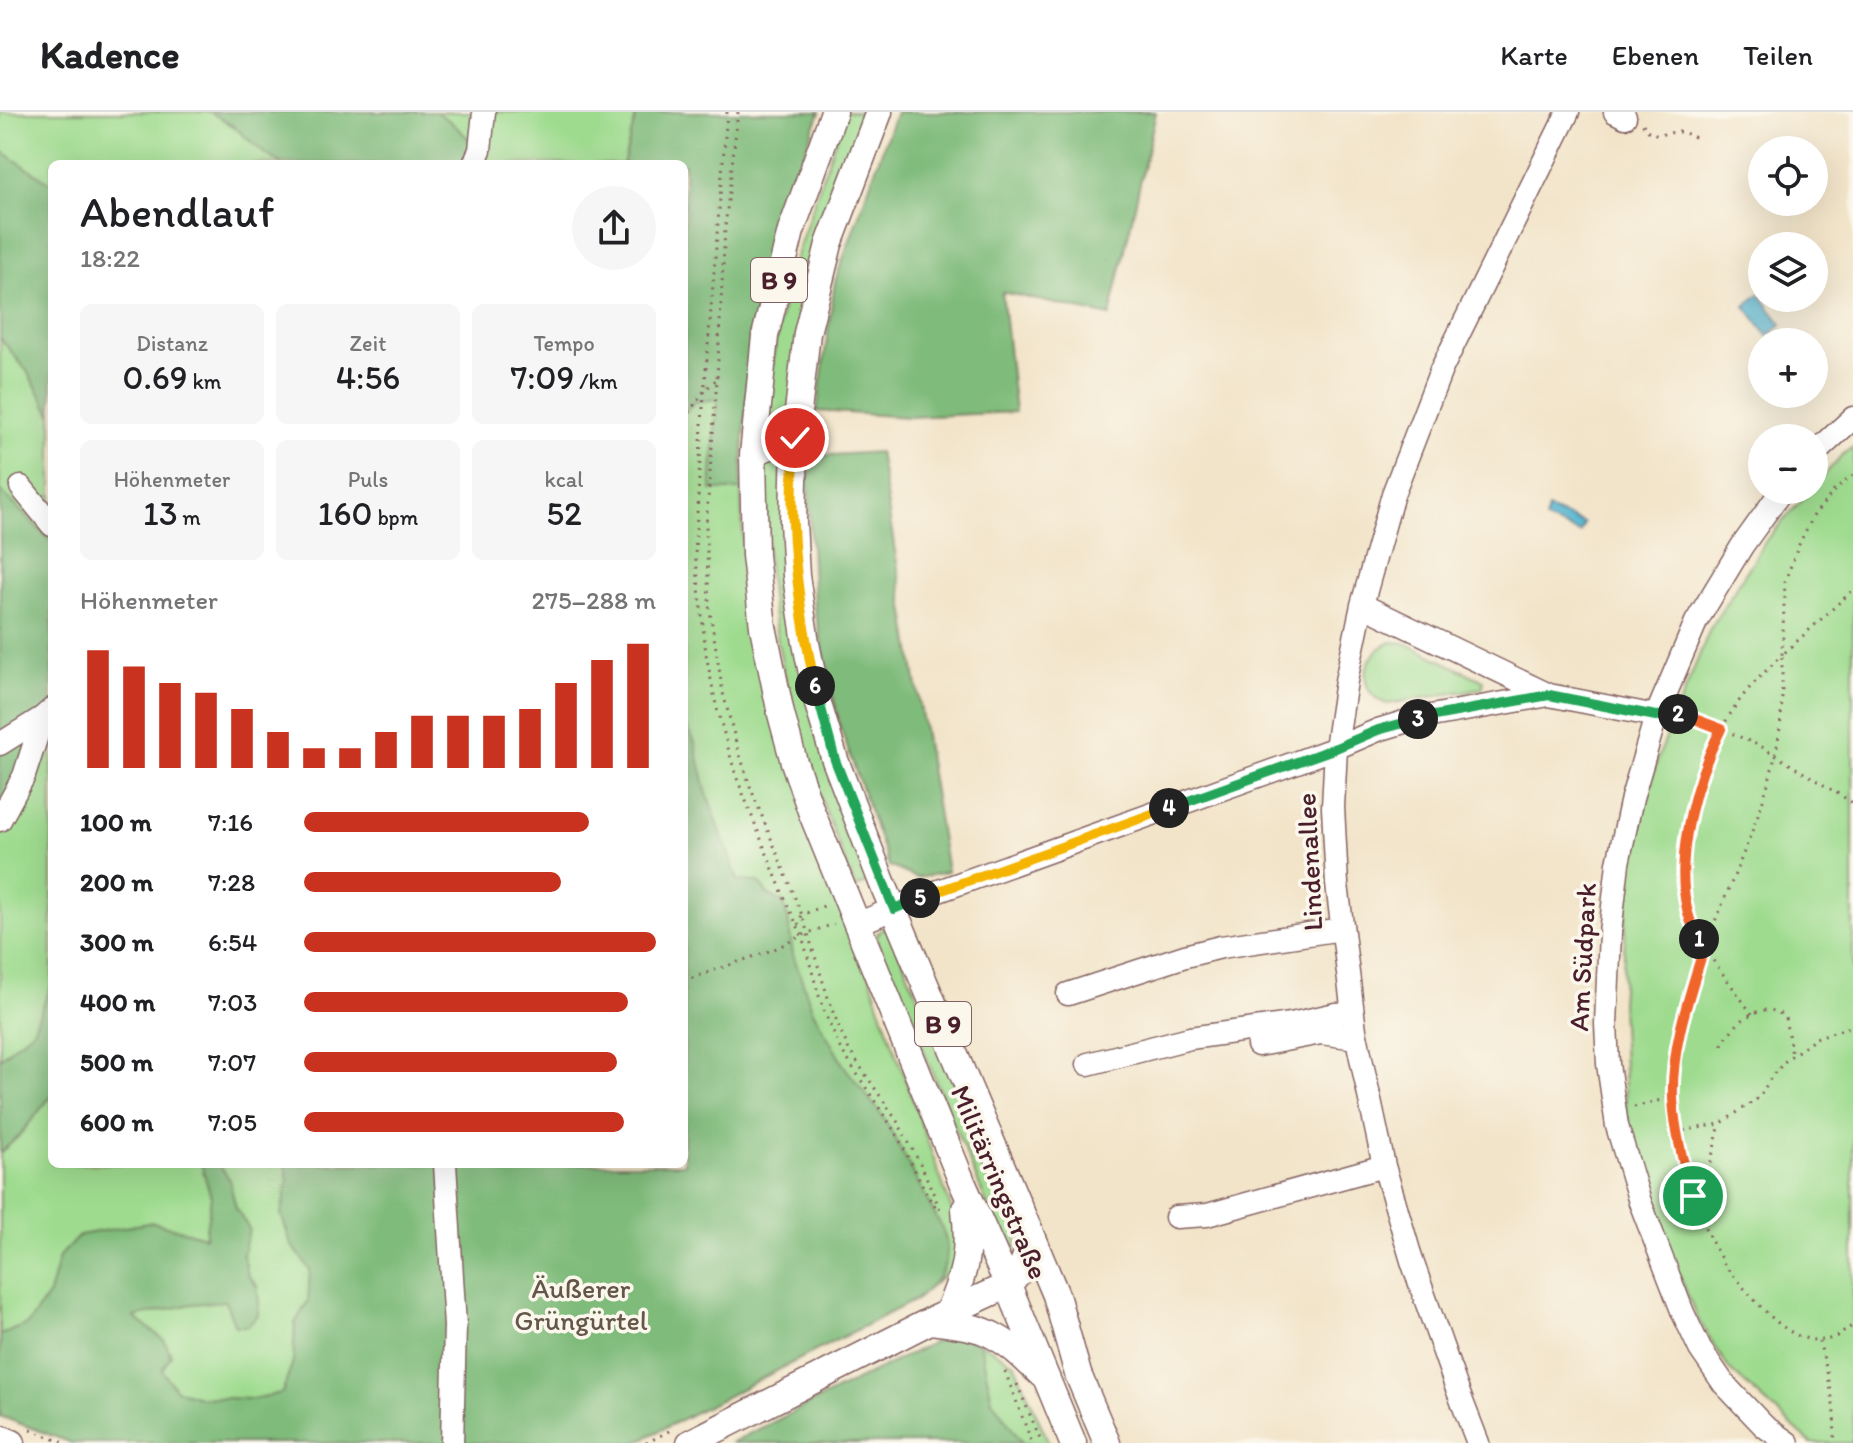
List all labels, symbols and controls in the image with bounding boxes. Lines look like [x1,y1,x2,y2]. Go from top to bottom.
text: Kadence [40,32,180,78]
text: Karte [1500,38,1568,72]
text: Ebenen [1612,38,1699,72]
text: Teilen [1743,38,1813,72]
map controls [1748,136,1828,504]
button: locate [1748,136,1828,216]
text: Abendlauf [80,185,275,238]
button: share [572,186,656,270]
button: layers [1748,232,1828,312]
text: 18:22 [80,242,140,274]
road number: B 9 [751,258,807,302]
button: + [1748,328,1828,408]
text: Distanz [136,330,208,357]
text: Zeit [350,330,386,357]
text: Tempo [533,330,595,357]
text: 0.69 [122,357,188,398]
text: 4:56 [336,357,400,398]
text: 7:09 [510,357,574,398]
text: km [188,368,222,395]
text: /km [574,368,618,395]
pin [761,404,829,472]
icon: check [773,416,817,460]
button: − [1748,424,1828,504]
text: Höhenmeter [114,466,230,493]
text: Puls [348,466,388,493]
text: kcal [544,466,584,493]
text: 13 [143,493,177,534]
text: 160 [318,493,372,534]
text: 52 [546,493,582,534]
text: m [177,504,201,531]
text: bpm [372,504,418,531]
text: Höhenmeter [80,584,218,616]
text: 275–288 m [531,584,656,616]
pin: 6 [795,666,835,706]
text: 6 [809,672,821,699]
pin: 2 [1658,694,1698,734]
pin: 3 [1398,699,1438,739]
text: 2 [1672,700,1684,727]
text: 3 [1412,705,1424,732]
pin: 4 [1149,788,1189,828]
street label: Lindenallee [1288,792,1330,932]
text: 4 [1162,794,1176,821]
text: 100 m [80,806,152,838]
text: 7:16 [208,806,253,838]
text: 200 m [80,866,153,898]
text: 7:28 [208,866,255,898]
pin: 5 [900,878,940,918]
street label: Am Südpark [1561,882,1603,1032]
text: 5 [914,884,926,911]
pin: 1 [1679,919,1719,959]
text: 1 [1694,925,1704,952]
text: 300 m [80,926,154,958]
text: 6:54 [208,926,257,958]
text: 400 m [80,986,155,1018]
text: 7:03 [208,986,257,1018]
road number: B 9 [915,1002,971,1046]
text: 500 m [80,1046,153,1078]
text: 7:07 [208,1046,256,1078]
street label: Militärringstraße [944,1080,1056,1284]
text: 600 m [80,1106,154,1138]
text: 7:05 [208,1106,257,1138]
pin [1659,1162,1727,1230]
icon: arrive [1671,1174,1715,1218]
park label: Äußerer Grüngürtel [514,1271,648,1337]

